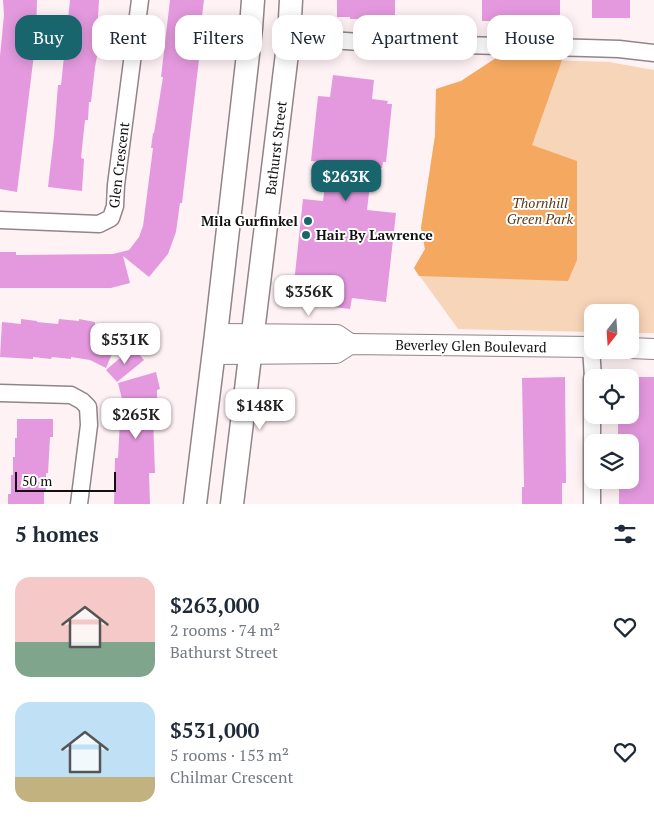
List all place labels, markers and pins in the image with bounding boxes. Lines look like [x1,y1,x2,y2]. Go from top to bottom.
pin: $263K [311,160,381,202]
place label: Mila Gurfinkel [201,211,298,230]
marker: Mila Gurfinkel [302,215,314,227]
place label: Hair By Lawrence [316,225,433,244]
marker: Hair By Lawrence [300,229,312,241]
pin: $356K [274,274,344,317]
pin: $531K [90,322,160,365]
pin: $148K [225,388,295,431]
pin: $265K [101,398,171,440]

